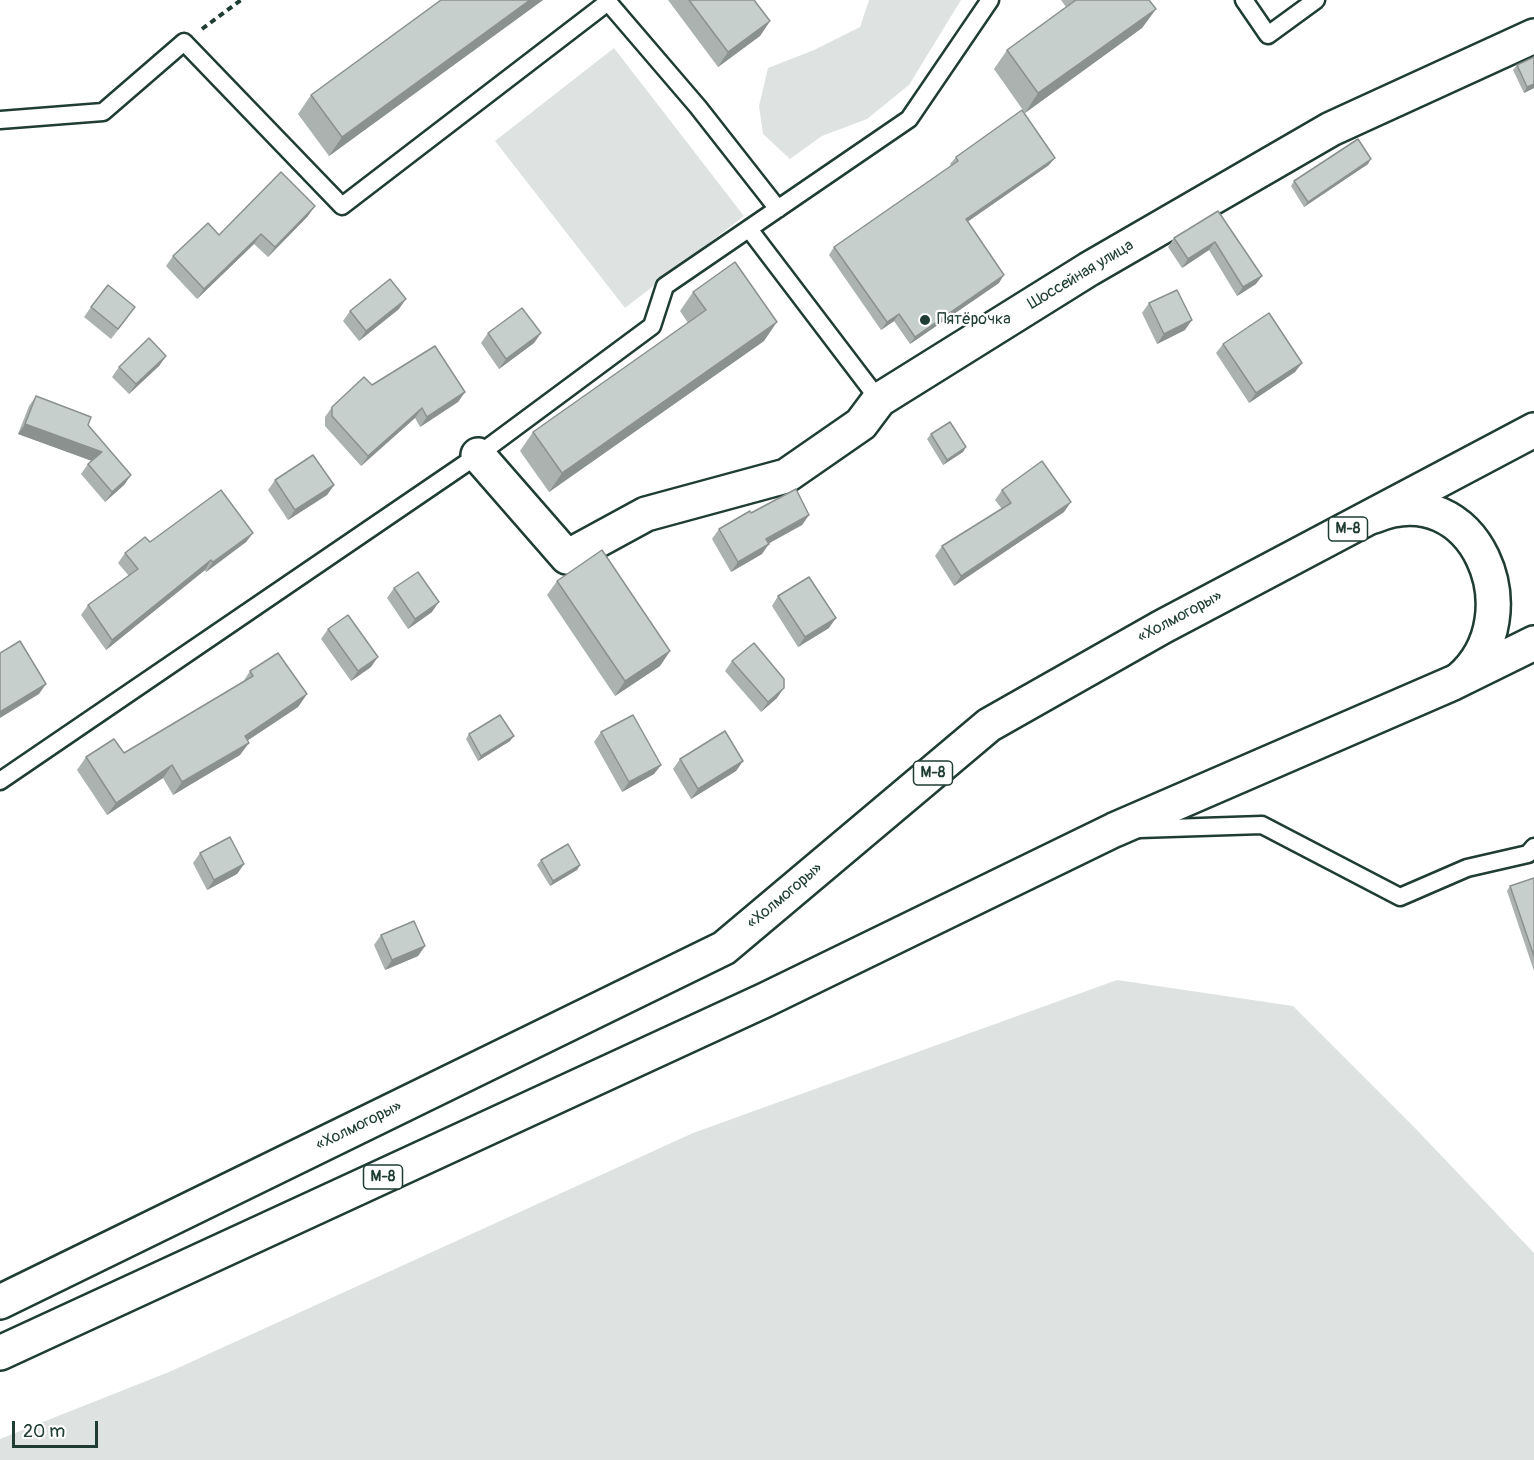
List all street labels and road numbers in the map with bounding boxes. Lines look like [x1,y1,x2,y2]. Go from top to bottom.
street label: Шоссейная улица [1025,236,1137,314]
road number: М-8 [1328,517,1368,541]
street label: «Холмогоры» [1135,587,1225,647]
road number: М-8 [914,761,952,785]
street label: «Холмогоры» [743,859,827,933]
street label: «Холмогоры» [313,1097,405,1155]
road number: М-8 [364,1165,403,1189]

